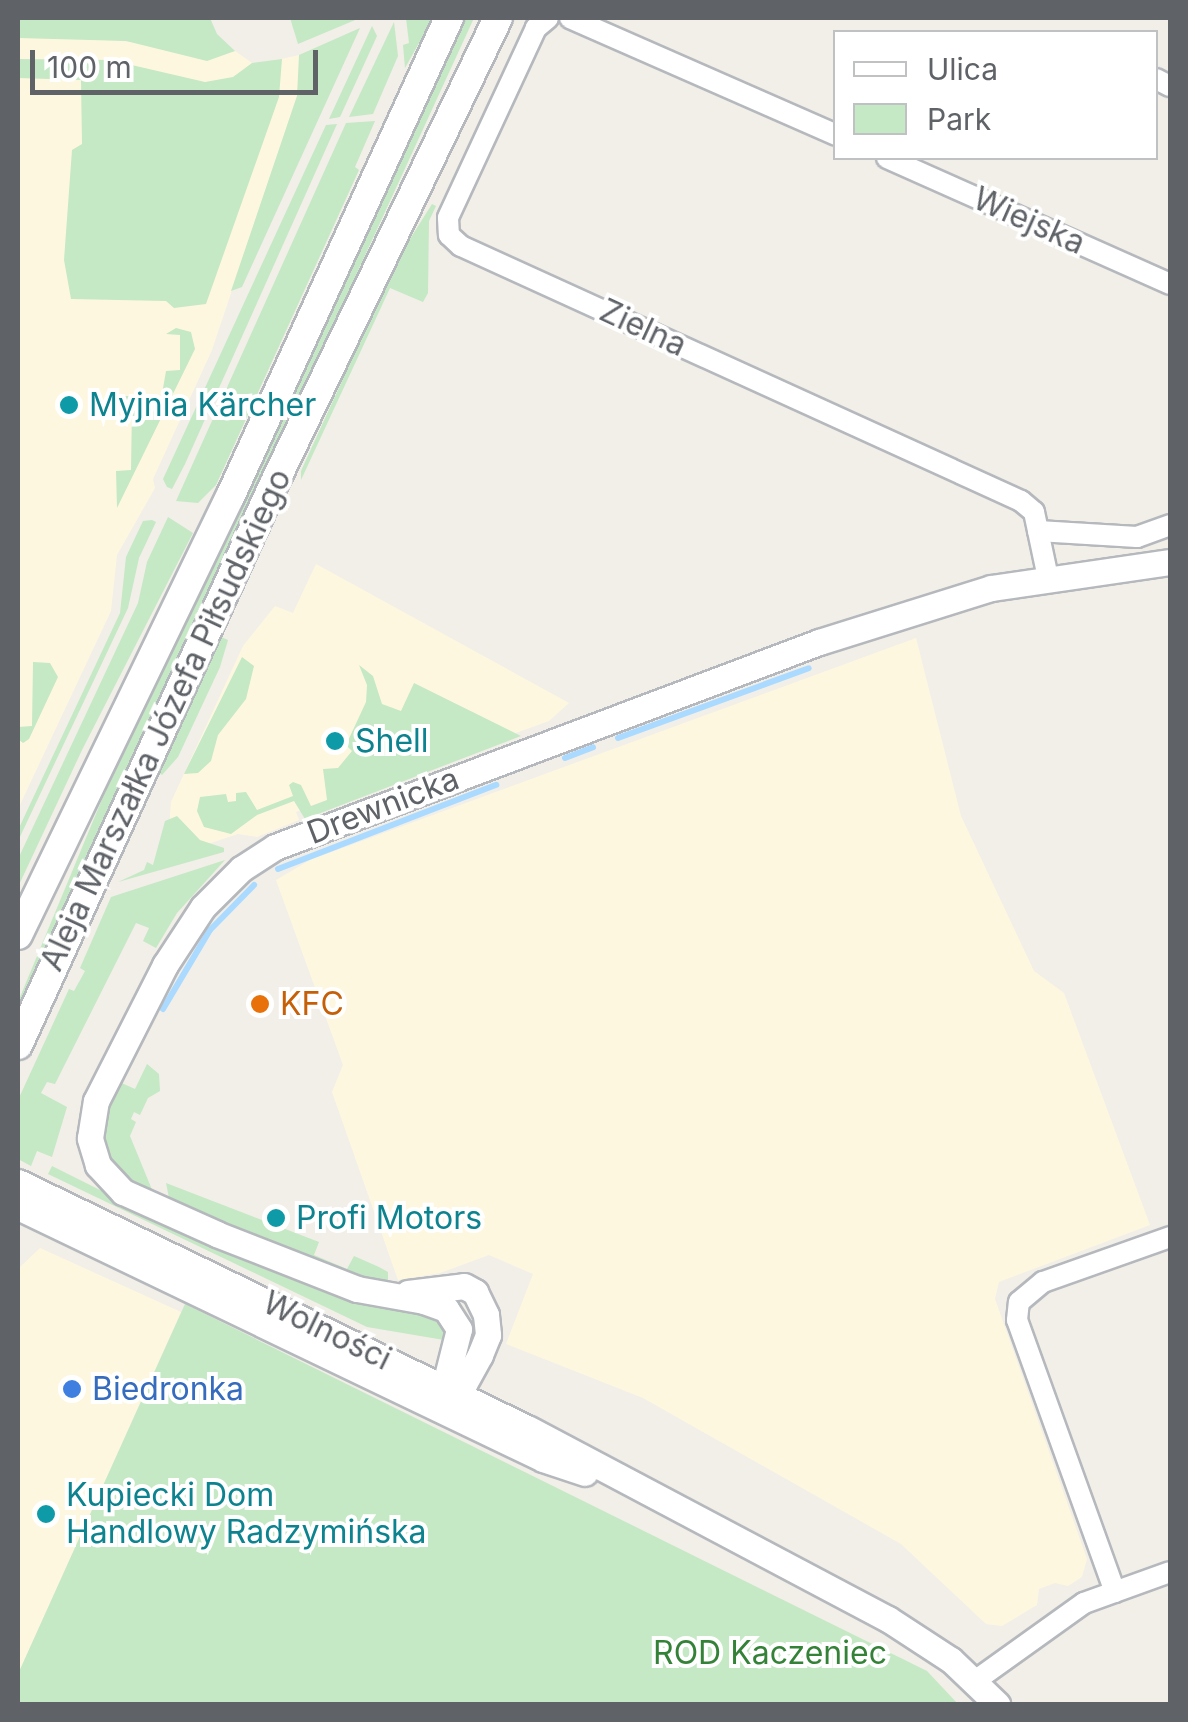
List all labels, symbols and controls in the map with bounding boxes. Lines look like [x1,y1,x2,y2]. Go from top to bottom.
scale bar [35,30,322,92]
legend [833,30,1158,160]
text: 100 m [47,49,132,85]
text: Ulica [927,51,998,87]
text: Park [927,101,991,137]
street label: Wiejska [967,179,1091,263]
street label: Zielna [594,291,692,365]
place label: Myjnia Kärcher [89,386,316,424]
marker: Myjnia Kärcher [58,394,80,416]
street label: Aleja Marszałka Józefa Piłsudskiego [33,463,299,977]
place label: Shell [355,722,429,760]
marker: Shell [324,730,346,752]
street label: Drewnicka [302,760,464,852]
place label: KFC [280,985,344,1023]
marker: KFC [249,993,271,1015]
place label: Profi Motors [296,1199,482,1237]
marker: Profi Motors [265,1207,287,1229]
street label: Wolności [257,1284,397,1378]
place label: Biedronka [92,1370,244,1408]
marker: Biedronka [61,1378,83,1400]
place label: Kupiecki Dom Handlowy Radzymińska [66,1477,427,1552]
marker: Kupiecki Dom Handlowy Radzymińska [35,1503,57,1525]
park label: ROD Kaczeniec [653,1634,887,1672]

